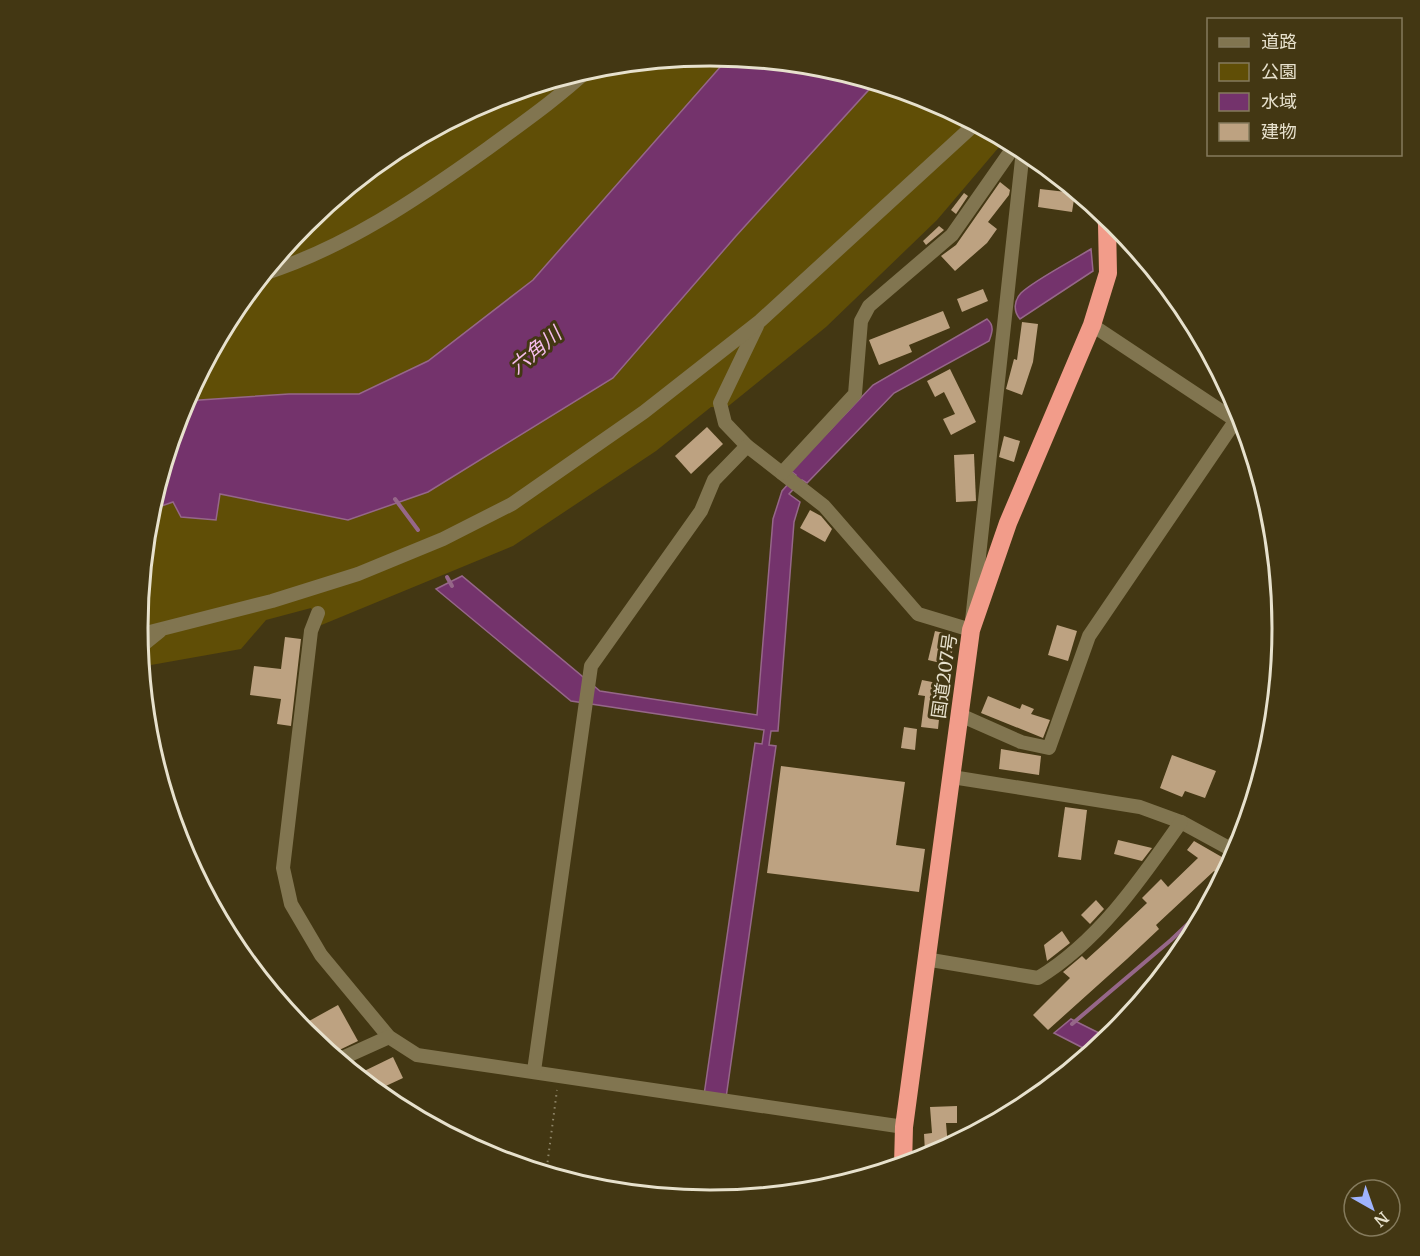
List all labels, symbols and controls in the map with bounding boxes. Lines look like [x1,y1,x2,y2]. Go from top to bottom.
legend [1207,18,1402,156]
text: 道路 [1261,30,1297,53]
text: 公園 [1261,60,1297,83]
text: 水域 [1261,90,1297,113]
text: 建物 [1261,120,1297,143]
water label: 六角川 [504,320,568,379]
street label: 国道207号 [927,632,961,720]
north arrow [1342,1178,1402,1238]
text: N [1370,1208,1393,1231]

